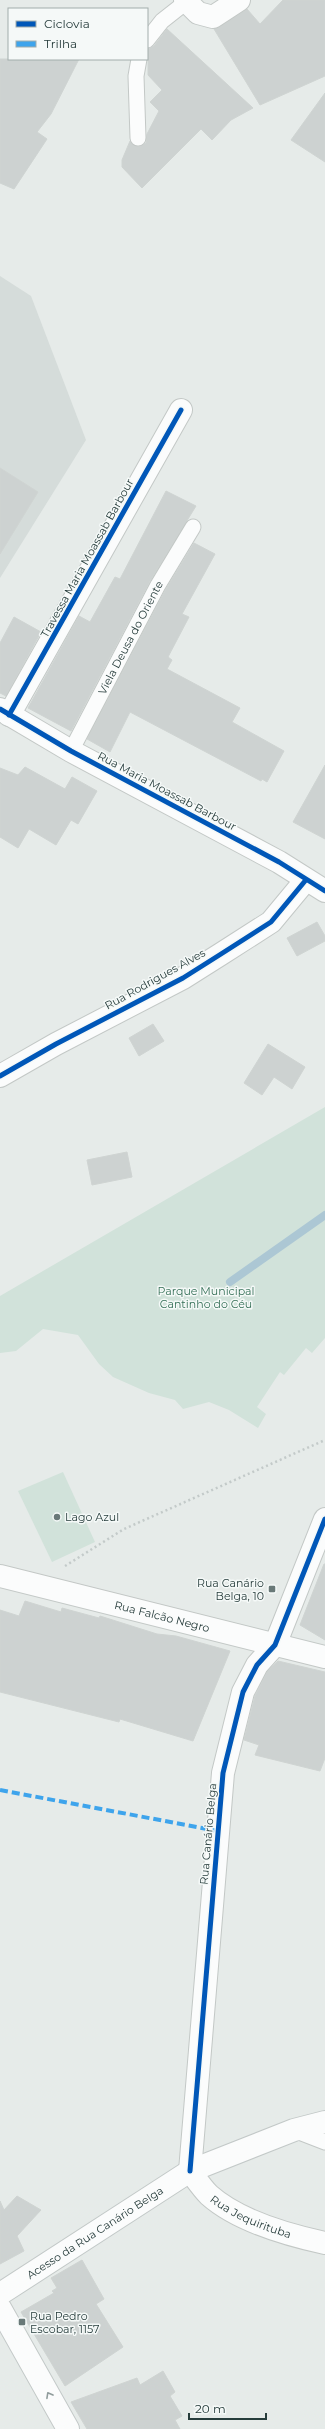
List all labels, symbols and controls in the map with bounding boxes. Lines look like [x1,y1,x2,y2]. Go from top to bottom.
legend [8,8,148,60]
text: Ciclovia [44,16,90,31]
text: Trilha [44,36,77,51]
street label: Travessa Maria Moassab Barbour [37,476,137,640]
street label: Viela Deusa do Oriente [95,578,166,697]
street label: Rua Maria Moassab Barbour [95,748,239,834]
street label: Rua Rodrigues Alves [102,945,208,1012]
park label: Parque Municipal Cantinho do Céu [157,1284,255,1311]
place label: Lago Azul [65,1510,119,1524]
marker: Lago Azul [52,1512,62,1522]
place label: Rua Canário Belga, 10 [197,1576,264,1603]
marker: Rua Canário Belga, 10 [267,1584,277,1594]
street label: Rua Falcão Negro [113,1598,211,1635]
street label: Rua Canário Belga [197,1783,219,1885]
street label: Acesso da Rua Canário Belga [24,2183,166,2282]
street label: Rua Jequirituba [208,2192,293,2241]
place label: Rua Pedro Escobar, 1157 [30,2309,100,2336]
marker: Rua Pedro Escobar, 1157 [17,2317,27,2327]
one-way arrow [47,2392,54,2399]
scale bar [189,2395,266,2421]
text: 20 m [195,2401,226,2416]

